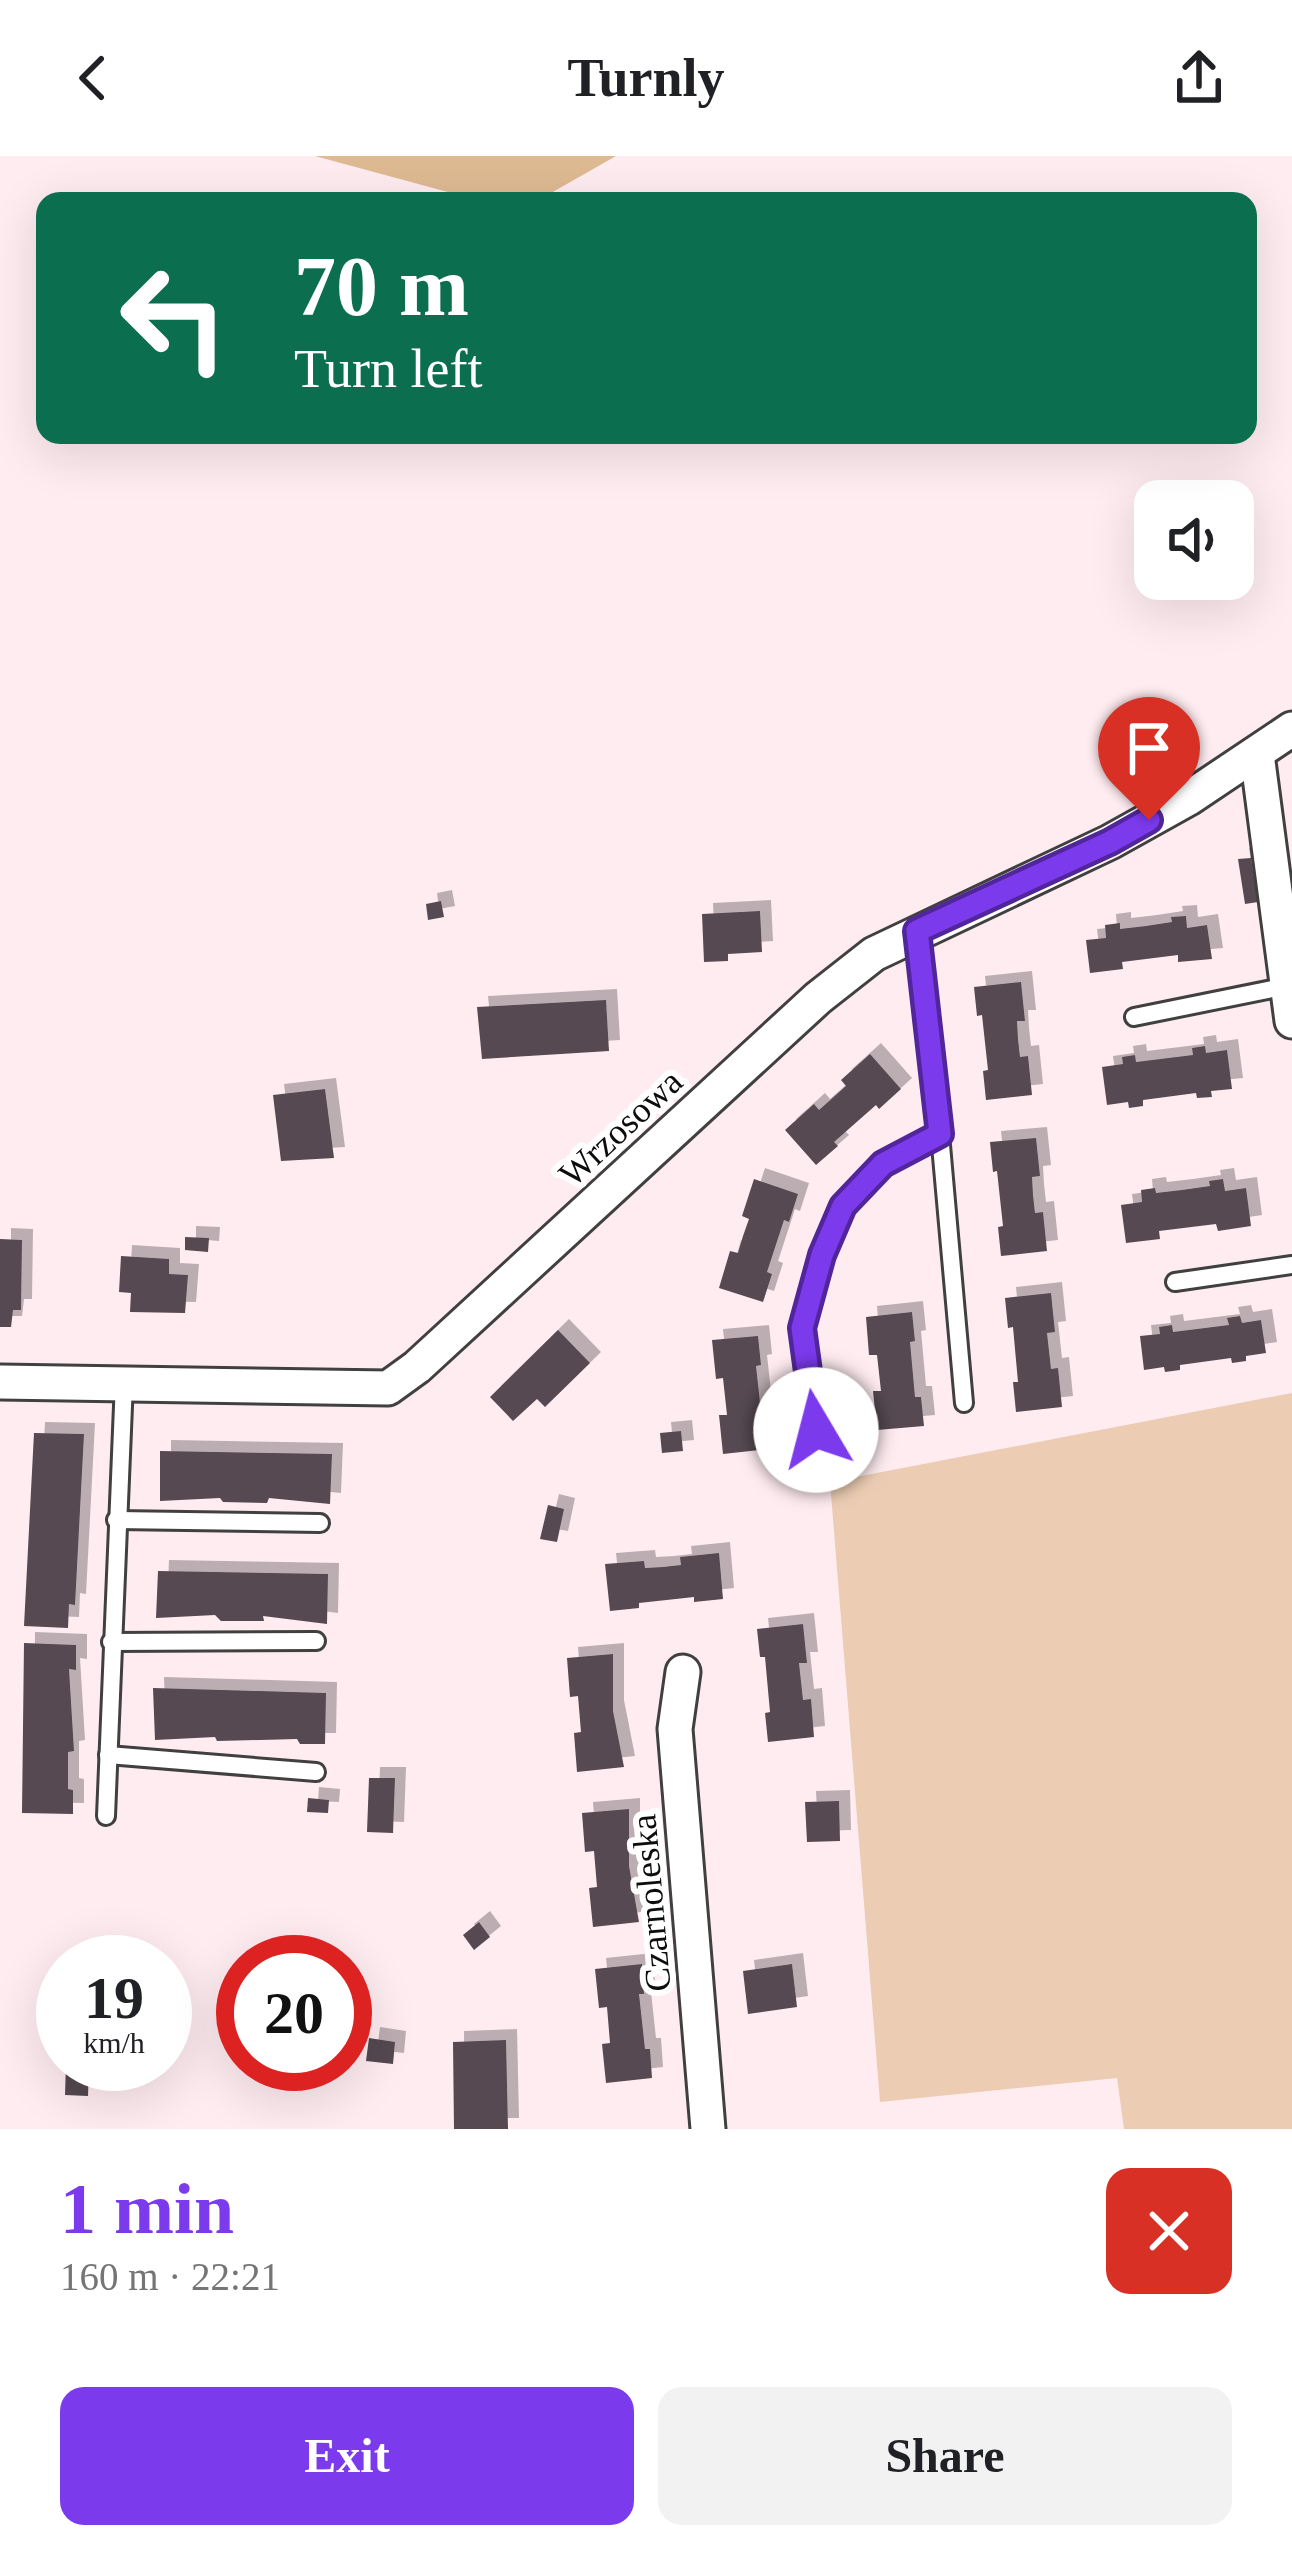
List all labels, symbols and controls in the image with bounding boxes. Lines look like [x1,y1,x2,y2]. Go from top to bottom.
icon: back [60,45,126,111]
icon: share [1166,45,1232,111]
text: Turnly [567,48,725,108]
icon: left [96,240,252,396]
text: 70 m [294,240,469,333]
text: Turn left [294,339,483,399]
map controls [1134,480,1254,600]
button: sound [1134,480,1254,600]
pin [1098,697,1200,820]
icon: arrive [1116,715,1182,781]
street label: Wrzosowa [551,1061,690,1194]
position arrow [753,1367,879,1493]
street label: Czarnoleska [623,1813,679,1993]
speed limit sign: 20 [216,1935,372,2091]
text: 19 [84,1965,144,2031]
text: km/h [83,2026,145,2059]
button: close [1106,2168,1232,2294]
text: 1 min [60,2169,234,2249]
text: 160 m · 22:21 [60,2255,280,2298]
button: Exit [60,2387,634,2525]
button: Share [658,2387,1232,2525]

